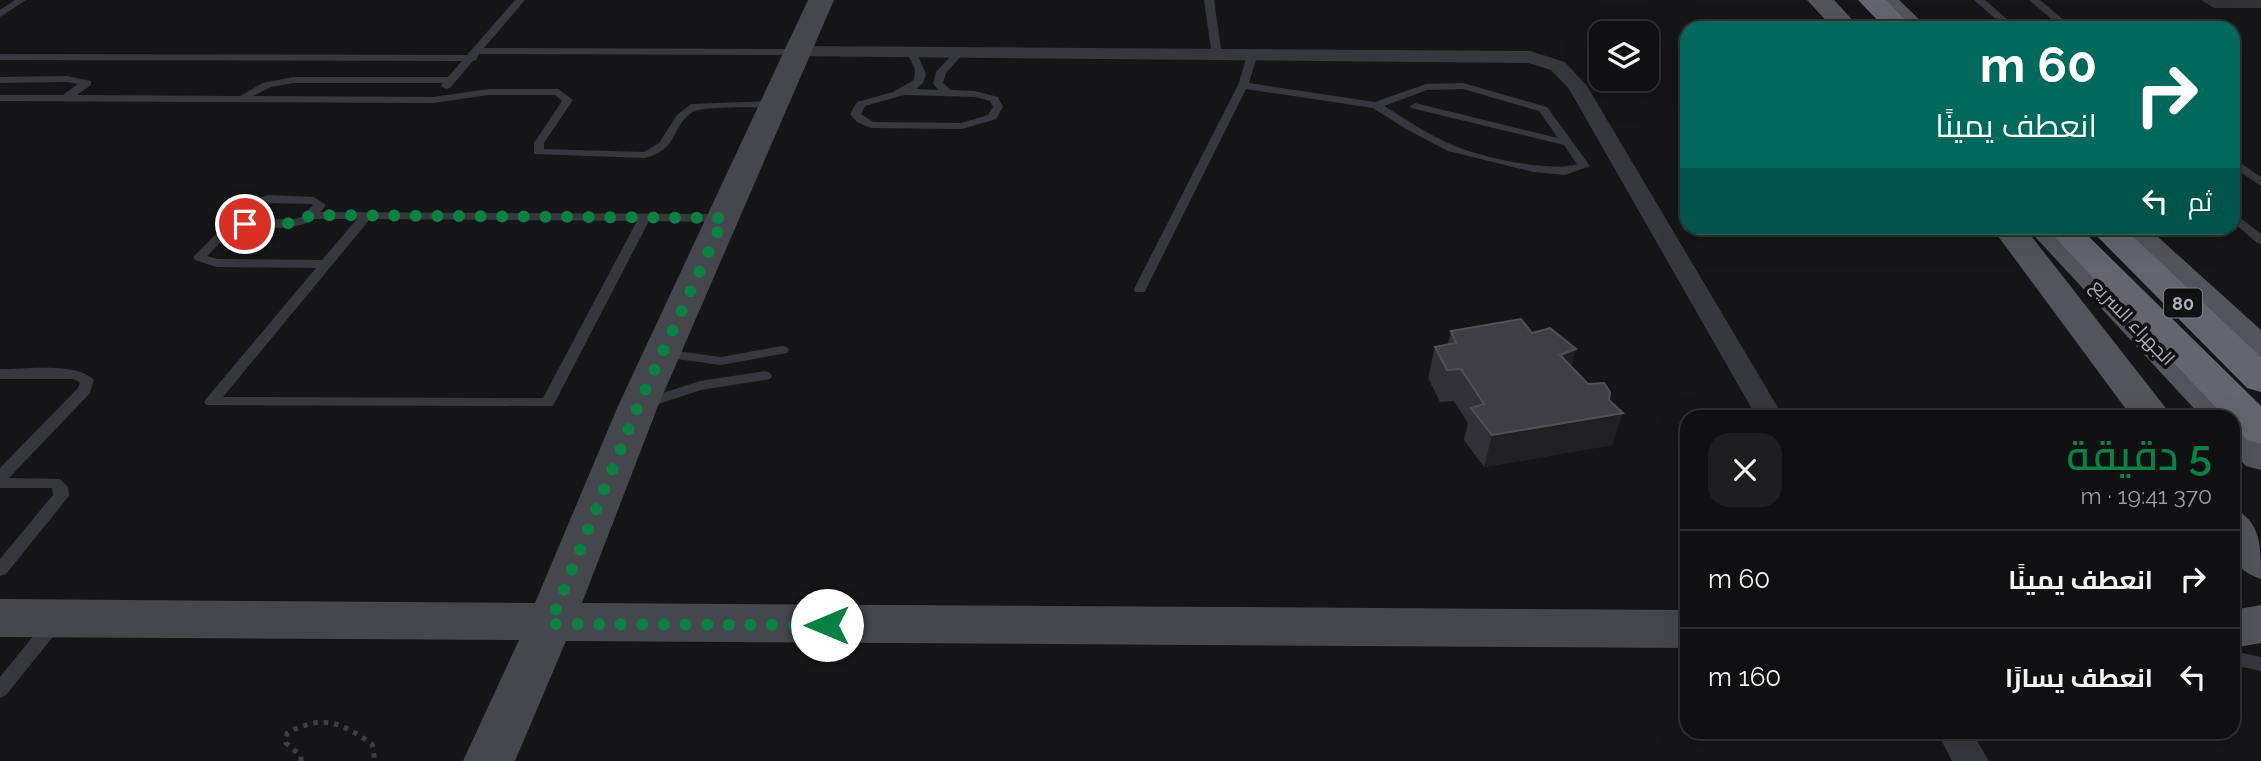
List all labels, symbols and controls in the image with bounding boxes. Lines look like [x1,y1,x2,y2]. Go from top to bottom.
map controls [1589,21,1659,91]
button: layers [1589,21,1659,91]
text: 60 m [1980,36,2097,93]
icon: right [2121,49,2212,140]
text: انعطف يمينًا [1935,107,2097,144]
icon: left [2136,182,2174,220]
text: ثم [2188,187,2212,217]
pin [215,194,275,254]
icon: arrive [226,205,264,243]
street label: الجهراء السريع [2084,274,2179,372]
road number: 80 [2164,288,2202,318]
text: 5 دقيقة [2067,431,2212,480]
button: close [1708,433,1782,507]
text: 370 m · 19:41 [2080,482,2212,509]
icon: right [2174,560,2212,598]
text: 60 m [1708,564,1770,594]
text: انعطف يمينًا [2008,565,2153,595]
position arrow [790,588,864,662]
icon: left [2174,658,2212,696]
text: 160 m [1708,662,1781,692]
text: انعطف يسارًا [2005,663,2153,693]

